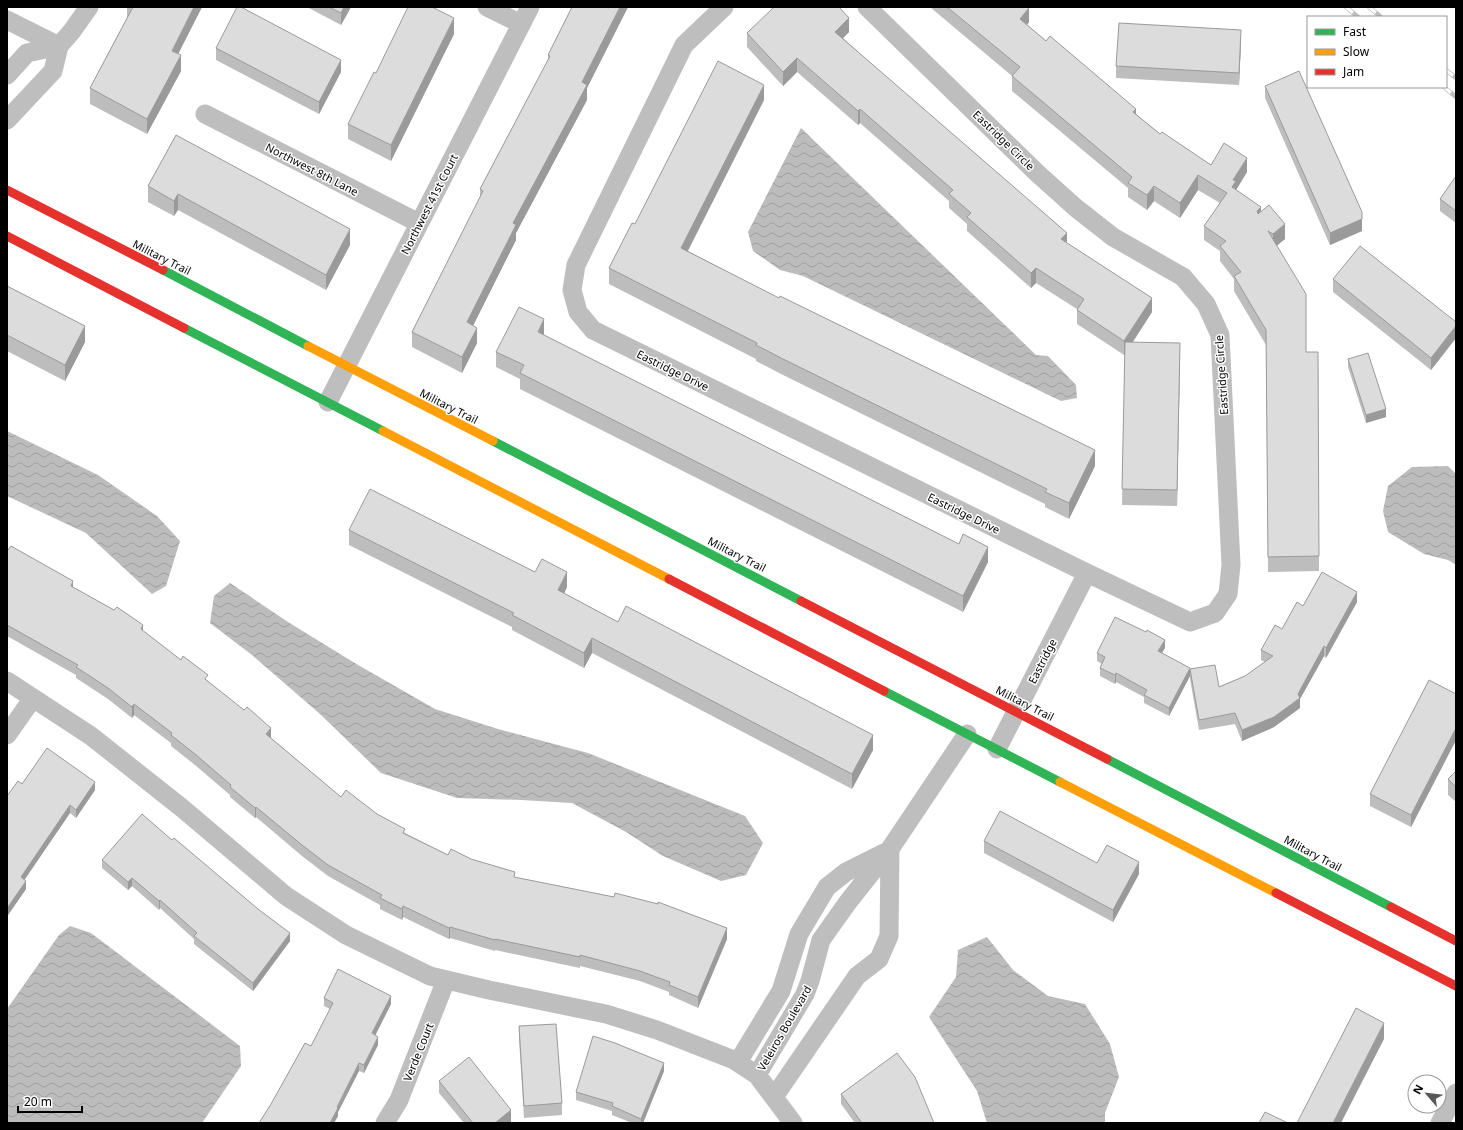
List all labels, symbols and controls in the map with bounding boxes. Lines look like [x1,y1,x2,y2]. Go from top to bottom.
legend [1307,16,1447,88]
text: Fast [1343,23,1367,40]
text: Slow [1343,43,1370,60]
text: Jam [1342,63,1364,80]
street label: Eastridge Circle [970,107,1038,173]
street label: Northwest 8th Lane [263,139,361,199]
street label: Northwest 41st Court [397,151,461,257]
street label: Military Trail [130,236,194,278]
street label: Eastridge Circle [1211,335,1231,415]
street label: Eastridge Drive [634,346,712,394]
street label: Military Trail [417,385,481,427]
street label: Eastridge Drive [925,489,1003,537]
street label: Military Trail [705,533,769,575]
street label: Eastridge [1024,636,1060,686]
street label: Military Trail [993,682,1057,724]
street label: Military Trail [1281,831,1345,875]
street label: Veleiros Boulevard [754,983,814,1073]
street label: Verde Court [399,1021,437,1083]
north arrow [1407,1074,1447,1114]
text: N [1409,1082,1426,1097]
scale bar [18,1088,82,1114]
text: 20 m [24,1093,52,1110]

